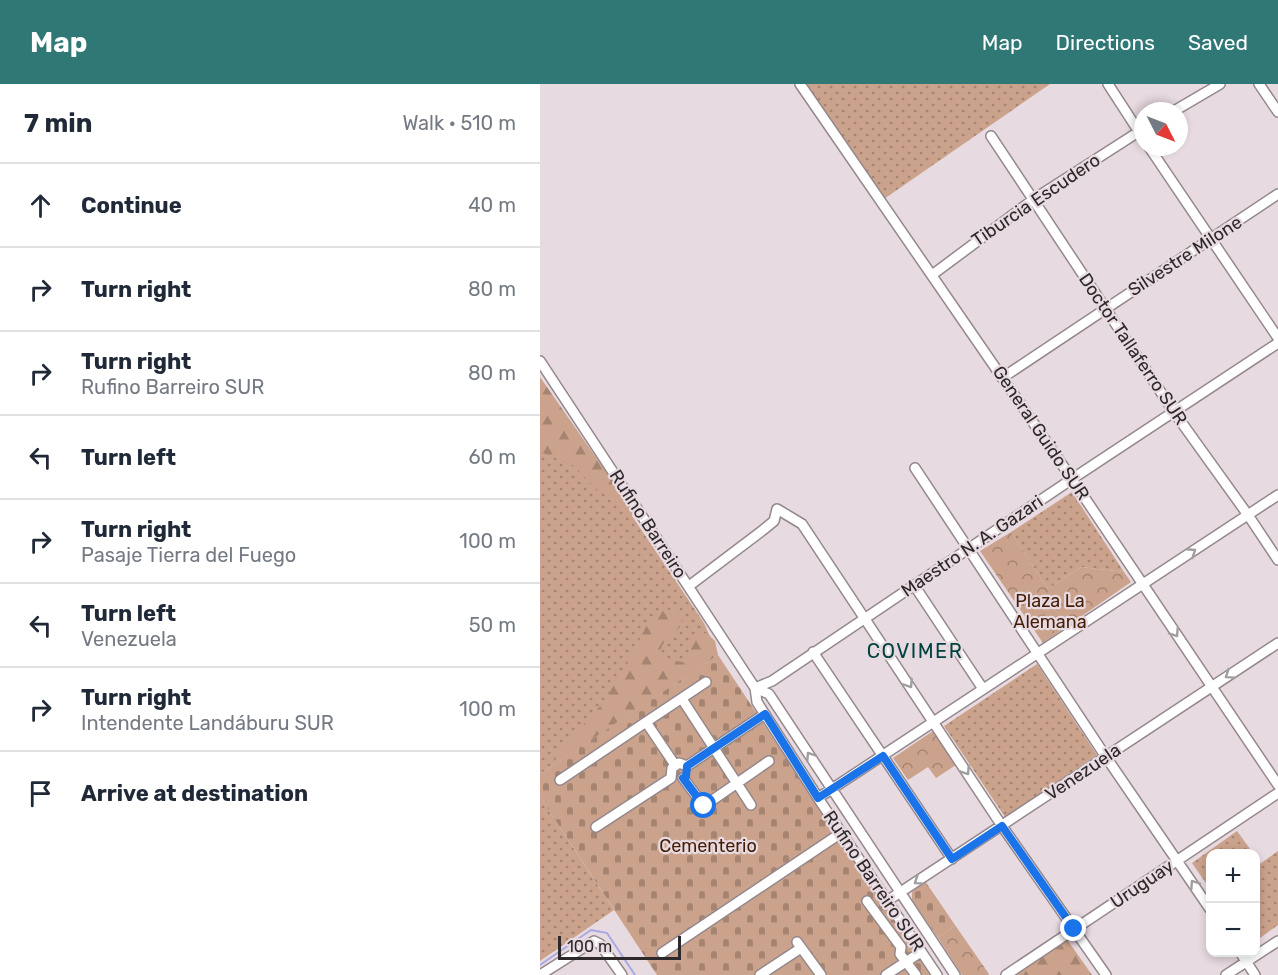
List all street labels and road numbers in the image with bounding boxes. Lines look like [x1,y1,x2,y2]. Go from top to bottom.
street label: Tiburcia Escudero [968,149,1104,251]
street label: Silvestre Milone [1124,211,1246,301]
street label: Doctor Tallaferro SUR [1074,269,1192,429]
street label: General Guido SUR [988,362,1094,505]
street label: Rufino Barreiro [605,466,691,582]
street label: Maestro N. A. Gazari [897,490,1047,602]
street label: Venezuela [1041,739,1125,805]
street label: Rufino Barreiro SUR [819,806,929,956]
street label: Uruguay [1106,855,1178,913]

